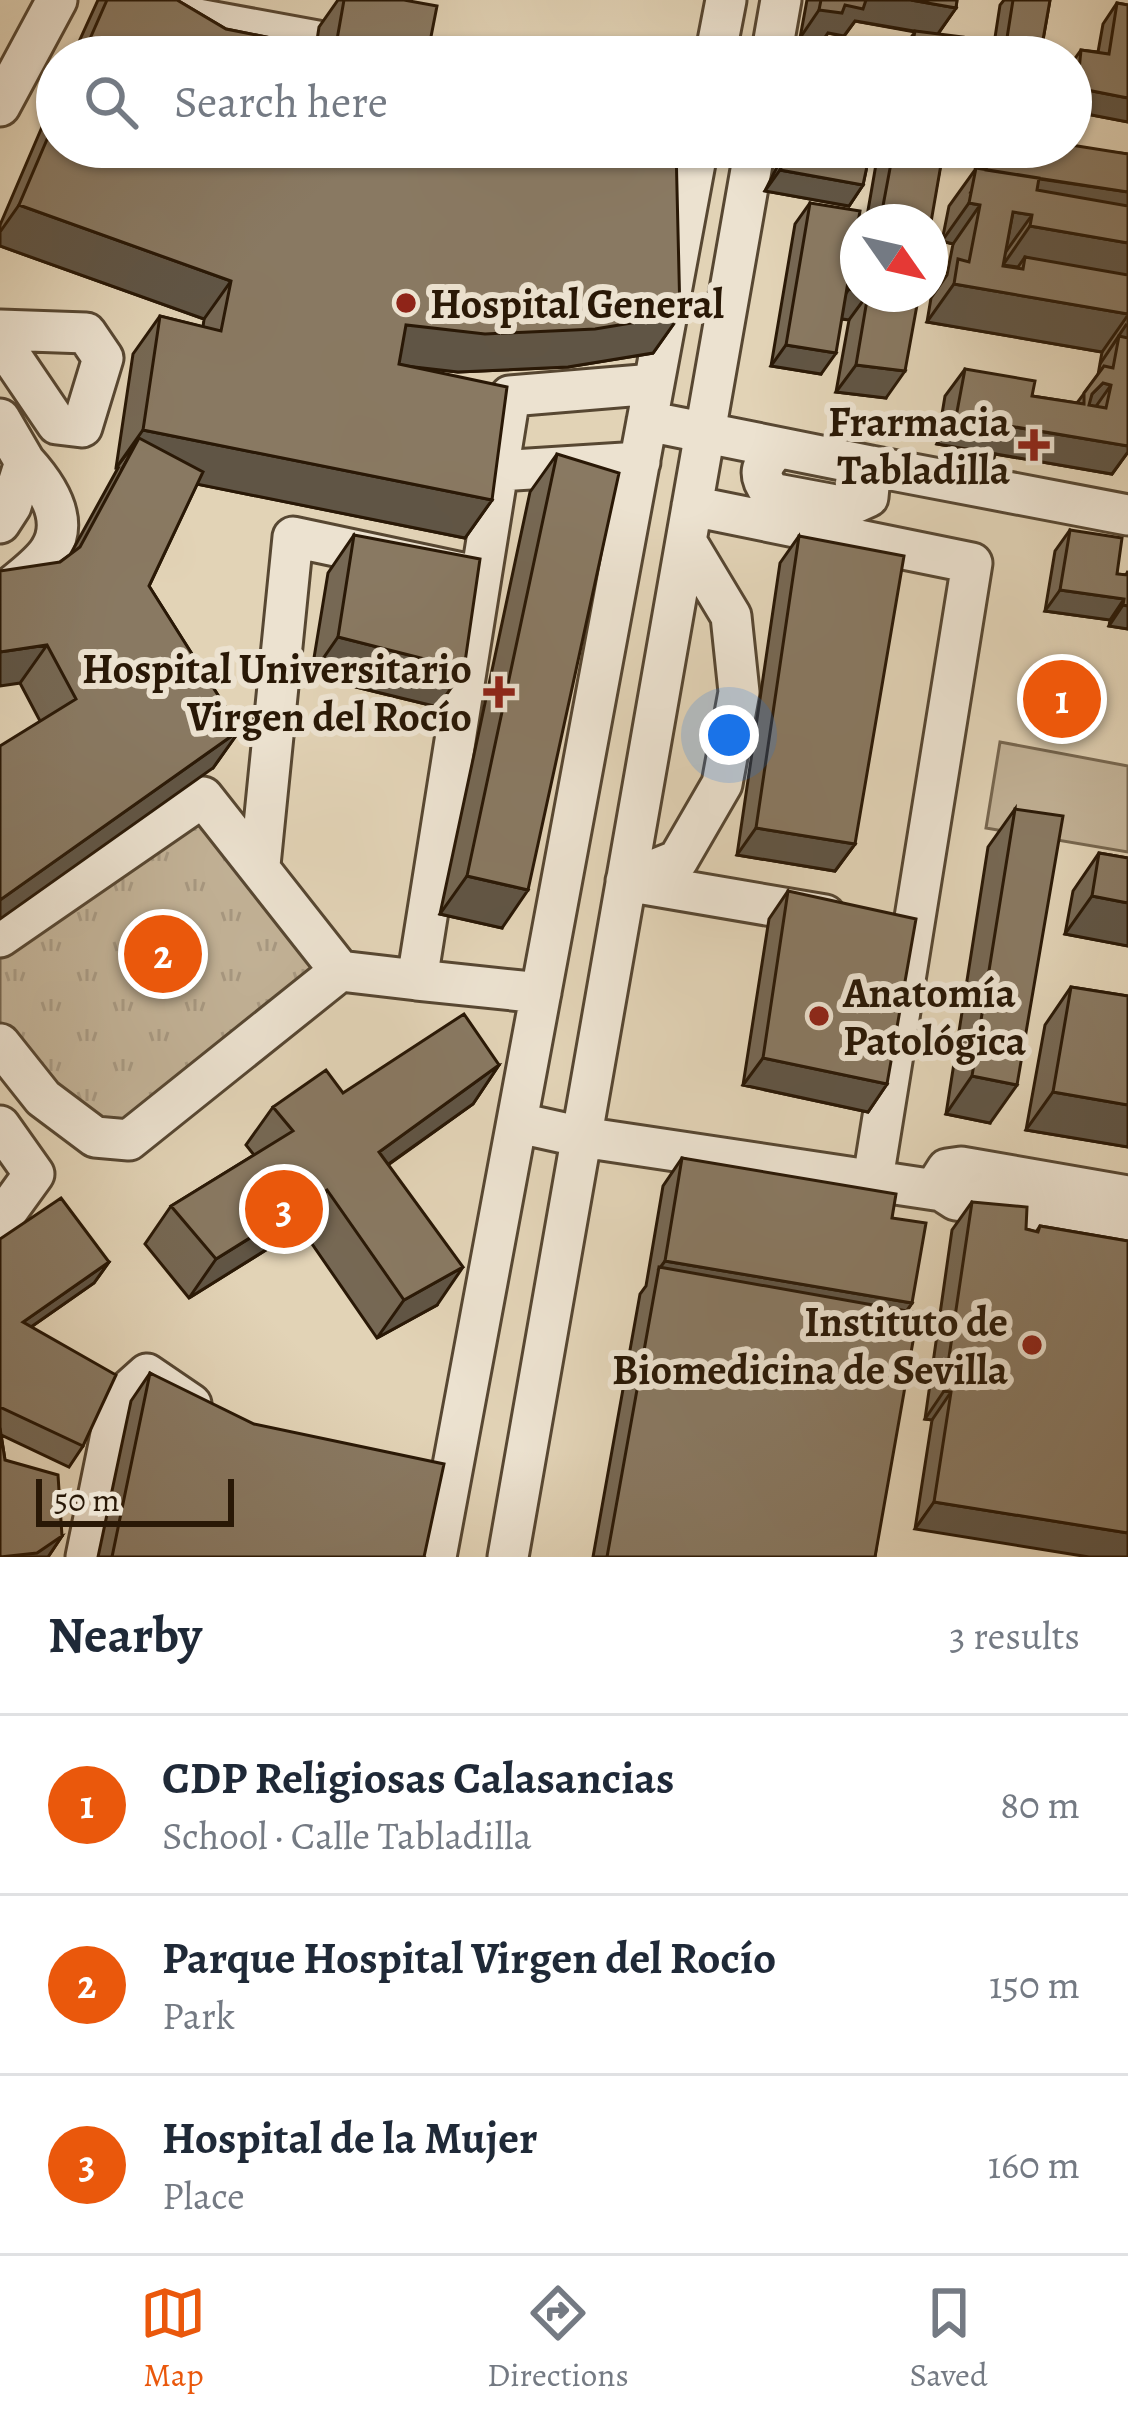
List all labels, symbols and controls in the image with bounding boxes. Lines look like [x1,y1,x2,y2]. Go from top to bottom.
search box [36,36,1092,168]
icon: search [78,69,144,135]
text: Search here [174,71,388,133]
north arrow [840,204,948,312]
place label: Hospital General [430,275,724,332]
marker: Hospital General [393,290,419,316]
place label: Frarmacia Tabladilla [828,393,1011,498]
marker: Frarmacia Tabladilla [1021,432,1047,458]
place label: Hospital Universitario Virgen del Rocío [82,640,472,745]
pin: 1 [1023,654,1101,744]
marker: Hospital Universitario Virgen del Rocío [483,676,515,708]
your location [699,705,759,765]
pin: 2 [124,909,202,999]
place label: Anatomía Patológica [842,964,1027,1069]
marker: Anatomía Patológica [806,1003,832,1029]
pin: 3 [245,1164,323,1254]
place label: Instituto de Biomedicina de Sevilla [612,1293,1009,1398]
marker: Instituto de Biomedicina de Sevilla [1019,1332,1045,1358]
scale bar [36,1473,234,1526]
text: 50 m [54,1477,120,1522]
text: Nearby [48,1600,202,1670]
text: 3 results [949,1609,1080,1662]
text: CDP Religiosas Calasancias [162,1747,674,1809]
text: 1 [80,1778,94,1831]
text: 80 m [1000,1778,1080,1831]
text: School · Calle Tabladilla [162,1809,532,1862]
text: Parque Hospital Virgen del Rocío [162,1927,776,1989]
text: 2 [78,1958,96,2011]
text: 150 m [989,1958,1080,2011]
text: Park [162,1989,235,2042]
text: Hospital de la Mujer [162,2107,537,2169]
text: 3 [79,2138,95,2191]
text: 160 m [988,2138,1080,2191]
text: Place [162,2169,245,2222]
tab: Map [140,2280,206,2397]
tab: Directions [487,2280,629,2397]
tab: Saved [909,2280,988,2397]

